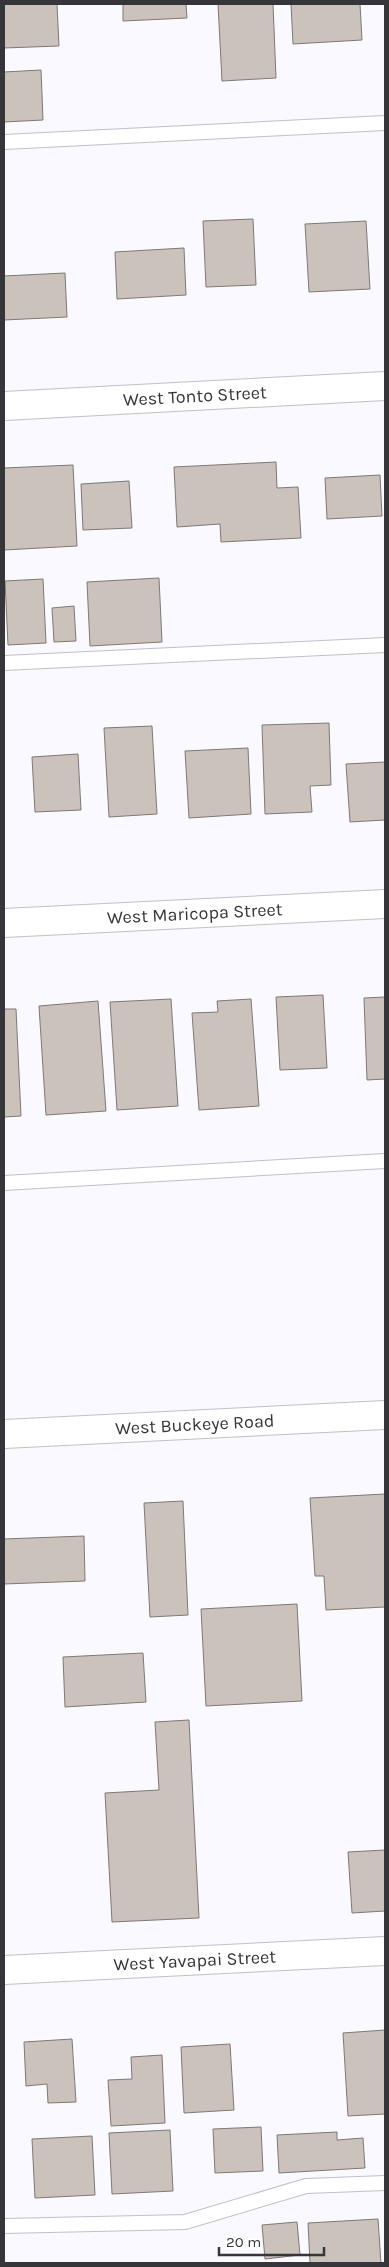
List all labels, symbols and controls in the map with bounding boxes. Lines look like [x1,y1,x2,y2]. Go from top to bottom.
street label: West Tonto Street [122,381,267,411]
street label: West Maricopa Street [106,898,283,929]
street label: West Buckeye Road [115,1410,275,1439]
street label: West Yavapai Street [113,1945,277,1976]
scale bar [219,2224,324,2256]
text: 20 m [226,2233,261,2251]

